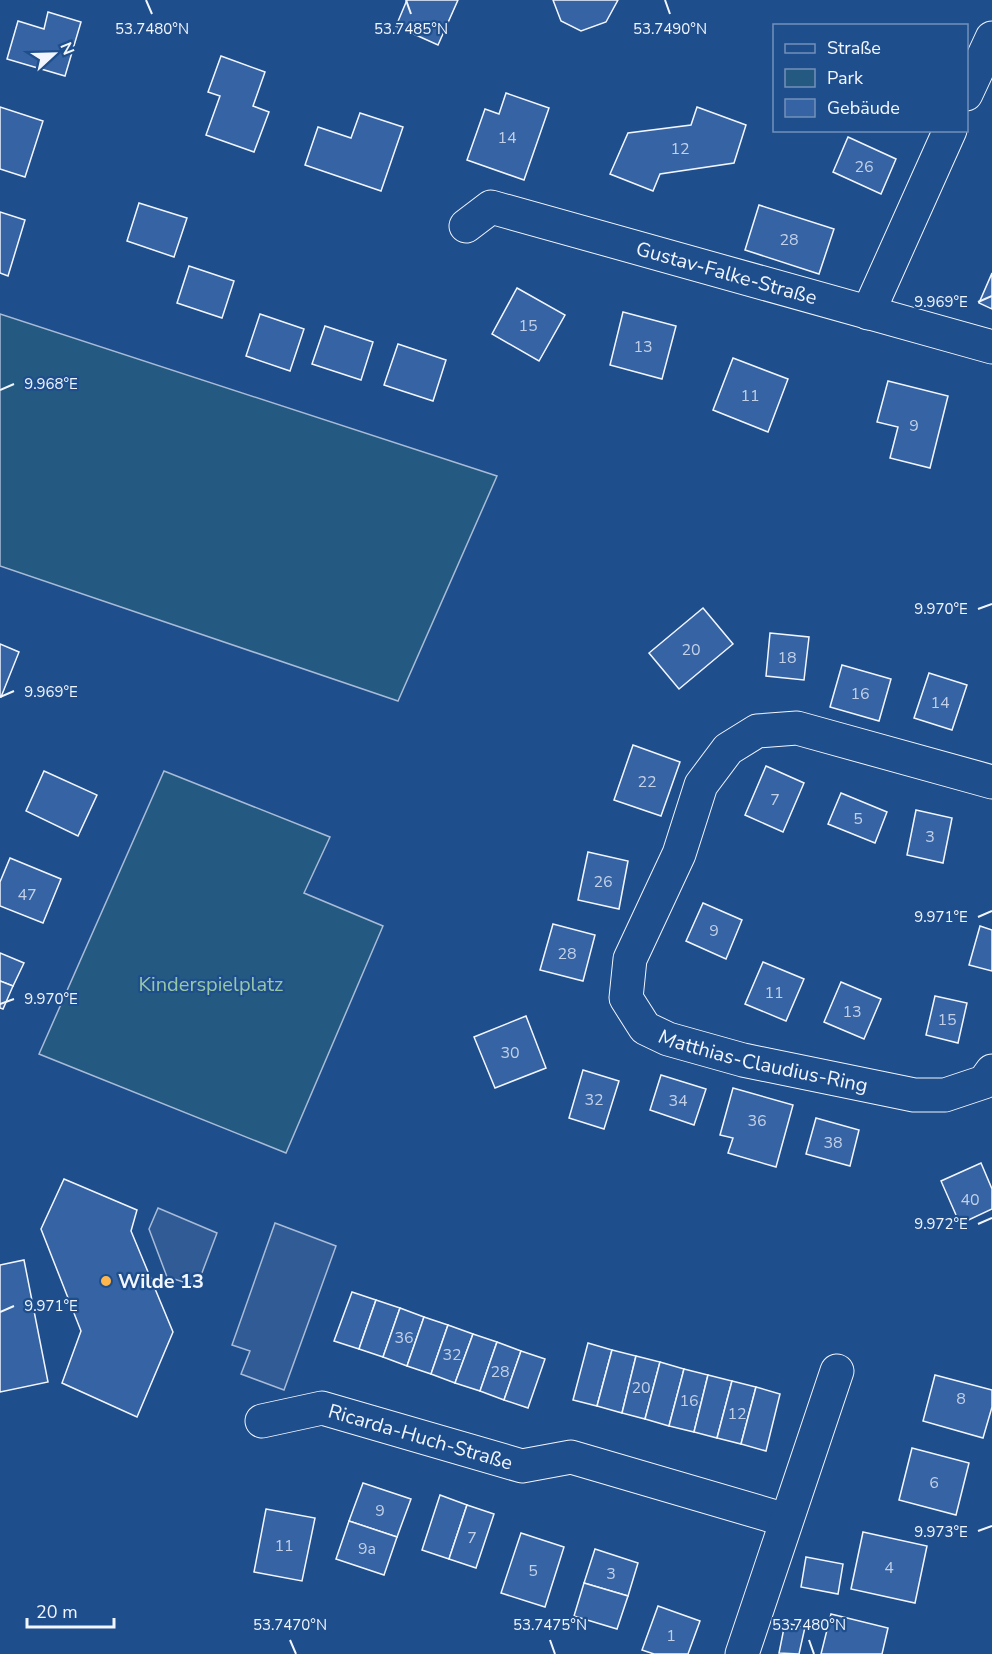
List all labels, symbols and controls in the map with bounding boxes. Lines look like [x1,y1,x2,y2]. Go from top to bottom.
text: 53.7480°N [115,19,189,39]
text: 53.7485°N [374,19,448,39]
text: 53.7490°N [633,19,707,39]
north arrow [24,24,84,84]
legend [773,24,968,132]
text: Straße [827,36,881,60]
text: N [55,39,79,58]
text: Park [827,66,864,90]
text: Gebäude [827,96,900,120]
house number: 14 [497,127,517,149]
house number: 12 [670,138,690,160]
house number: 26 [854,156,874,178]
house number: 28 [779,229,799,251]
street label: Gustav-Falke-Straße [633,235,820,311]
text: 9.969°E [914,292,968,312]
house number: 15 [518,315,538,337]
house number: 13 [633,336,653,358]
text: 9.968°E [24,374,78,394]
house number: 11 [740,385,760,407]
house number: 9 [909,415,919,437]
text: 9.970°E [914,599,968,619]
house number: 20 [681,639,701,661]
house number: 18 [777,647,797,669]
text: 9.969°E [24,682,78,702]
house number: 16 [850,683,870,705]
house number: 14 [930,692,950,714]
house number: 22 [637,771,657,793]
house number: 7 [770,789,780,811]
house number: 5 [853,808,863,830]
house number: 3 [925,826,935,848]
house number: 26 [593,871,613,893]
house number: 47 [17,884,37,906]
text: 9.971°E [914,907,968,927]
house number: 9 [709,920,719,942]
house number: 28 [557,943,577,965]
park label: Kinderspielplatz [139,971,283,998]
house number: 11 [764,982,784,1004]
text: 9.970°E [24,989,78,1009]
house number: 13 [842,1001,862,1023]
house number: 15 [937,1009,957,1031]
street label: Matthias-Claudius-Ring [654,1023,870,1099]
house number: 30 [500,1042,520,1064]
house number: 32 [584,1089,604,1111]
house number: 34 [668,1090,688,1112]
house number: 36 [747,1110,767,1132]
house number: 38 [823,1132,843,1154]
house number: 40 [960,1189,980,1211]
text: 9.972°E [914,1214,968,1234]
place label: Wilde 13 [118,1268,204,1295]
marker: Wilde 13 [99,1274,113,1288]
text: 9.971°E [24,1296,78,1316]
house number: 36 [394,1327,414,1349]
house number: 32 [442,1344,462,1366]
house number: 28 [490,1361,510,1383]
house number: 20 [631,1377,651,1399]
house number: 8 [956,1388,966,1410]
house number: 16 [679,1390,699,1412]
street label: Ricarda-Huch-Straße [325,1398,516,1477]
house number: 12 [727,1403,747,1425]
house number: 6 [929,1472,939,1494]
house number: 9 [375,1500,385,1522]
text: 9.973°E [914,1522,968,1542]
house number: 7 [467,1527,477,1549]
house number: 11 [274,1535,294,1557]
house number: 9a [358,1538,376,1560]
house number: 4 [884,1557,894,1579]
house number: 5 [528,1560,538,1582]
house number: 3 [606,1563,616,1585]
scale bar [27,1591,114,1629]
text: 20 m [36,1600,78,1624]
text: 53.7470°N [253,1615,327,1635]
text: 53.7475°N [513,1615,587,1635]
text: 53.7480°N [772,1615,846,1635]
house number: 1 [666,1625,676,1647]

